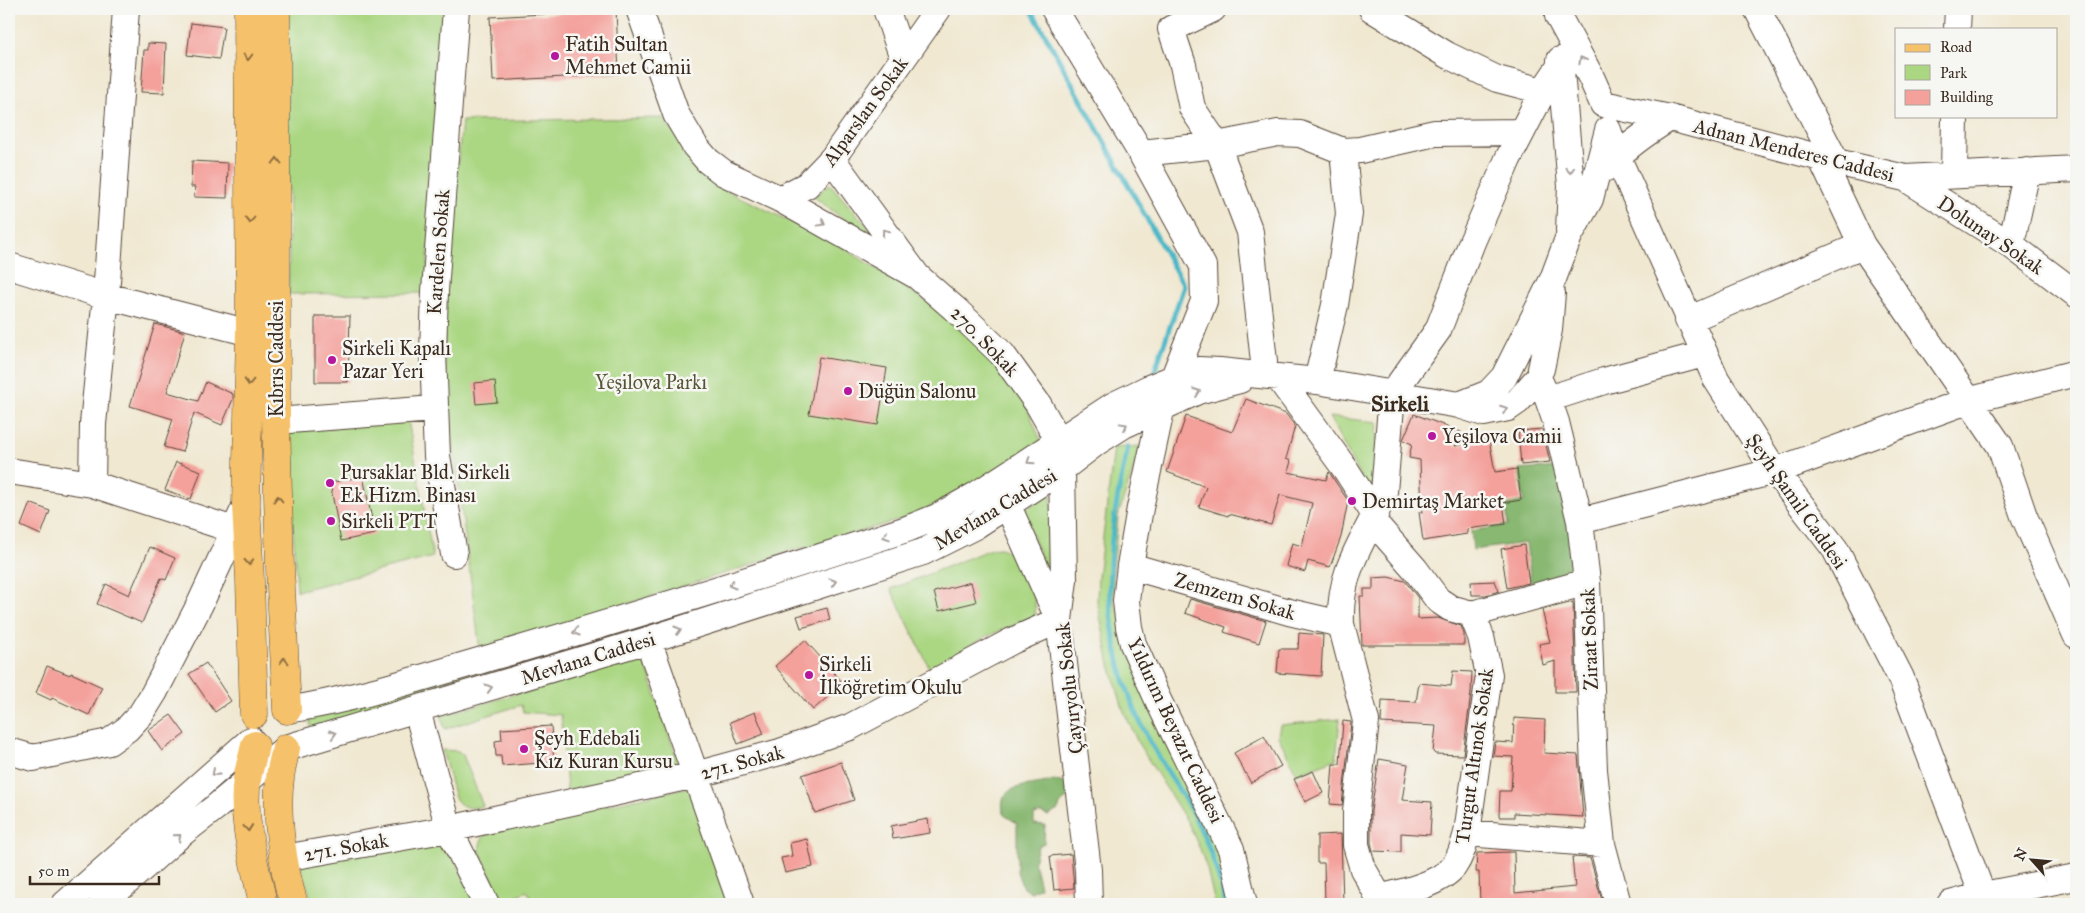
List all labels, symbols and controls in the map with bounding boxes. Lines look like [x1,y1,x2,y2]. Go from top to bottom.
legend [1895,28,2058,118]
place label: Fatih Sultan Mehmet Camii [565,32,692,79]
text: Road [1940,38,1972,56]
marker: Fatih Sultan Mehmet Camii [549,50,561,62]
street label: Alparslan Sokak [817,51,913,171]
one-way arrow [243,54,253,62]
one-way arrow [1578,56,1588,65]
text: Park [1940,64,1967,82]
text: Building [1940,88,1994,106]
street label: Adnan Menderes Caddesi [1690,113,1897,187]
one-way arrow [272,157,282,165]
one-way arrow [1564,166,1575,174]
street label: Kardelen Sokak [422,188,454,316]
street label: Dolunay Sokak [1933,191,2049,280]
one-way arrow [245,216,255,224]
one-way arrow [817,217,826,227]
one-way arrow [882,229,890,238]
street label: Kıbrıs Caddesi [264,300,288,418]
street label: 270. Sokak [946,301,1025,382]
place label: Sirkeli Kapalı Pazar Yeri [342,336,452,383]
marker: Sirkeli Kapalı Pazar Yeri [326,354,338,366]
park label: Yeşilova Parkı [595,370,707,394]
one-way arrow [243,379,254,387]
place label: Düğün Salonu [858,379,977,404]
marker: Düğün Salonu [842,385,854,397]
one-way arrow [1193,388,1201,398]
district label: Sirkeli [1371,390,1430,417]
one-way arrow [1499,405,1508,415]
one-way arrow [1119,422,1128,432]
place label: Yeşilova Camii [1442,424,1563,448]
street label: Şeyh Şamil Caddesi [1741,429,1853,574]
marker: Yeşilova Camii [1426,430,1438,442]
one-way arrow [1026,455,1036,464]
place label: Pursaklar Bld. Sirkeli Ek Hizm. Binası [340,460,511,507]
street label: Mevlana Caddesi [929,463,1061,555]
marker: Pursaklar Bld. Sirkeli Ek Hizm. Binası [324,477,336,489]
place label: Demirtaş Market [1362,489,1504,513]
one-way arrow [273,495,283,502]
marker: Demirtaş Market [1346,495,1358,507]
place label: Sirkeli PTT [341,509,438,533]
marker: Sirkeli PTT [325,515,337,527]
one-way arrow [883,530,891,540]
one-way arrow [244,559,255,567]
street label: Zemzem Sokak [1172,567,1299,625]
one-way arrow [828,577,836,587]
one-way arrow [728,580,736,590]
street label: Ziraat Sokak [1575,587,1603,691]
street label: Çayıryolu Sokak [1050,620,1088,755]
street label: Mevlana Caddesi [518,626,658,690]
one-way arrow [673,626,681,636]
one-way arrow [573,627,581,637]
street label: Yıldırım Beyazıt Caddesi [1122,633,1230,827]
place label: Sirkeli İlköğretim Okulu [819,652,962,700]
one-way arrow [279,657,290,665]
street label: Turgut Altınok Sokak [1450,666,1499,846]
marker: Sirkeli İlköğretim Okulu [803,669,815,681]
one-way arrow [484,684,492,694]
place label: Şeyh Edebali Kız Kuran Kursu [534,726,673,773]
one-way arrow [328,729,336,739]
street label: 271. Sokak [698,739,787,785]
marker: Şeyh Edebali Kız Kuran Kursu [518,743,530,755]
one-way arrow [212,767,221,776]
one-way arrow [243,824,254,832]
street label: 271. Sokak [302,828,391,866]
one-way arrow [172,834,181,843]
north arrow [2008,836,2058,886]
text: N [2011,845,2031,863]
scale bar [30,853,159,885]
text: 50 m [38,862,70,880]

